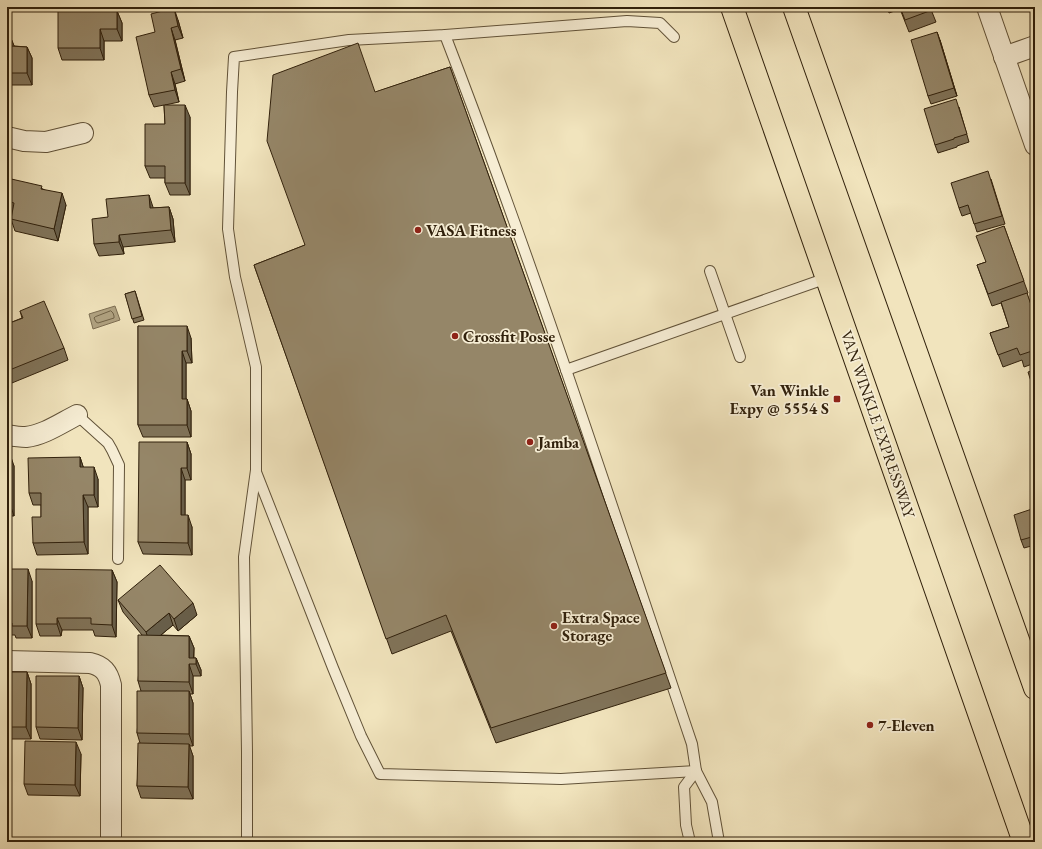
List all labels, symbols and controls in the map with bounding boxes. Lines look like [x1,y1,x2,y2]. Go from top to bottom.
place label: VASA Fitness [426,220,517,241]
marker: VASA Fitness [413,225,423,235]
place label: Crossfit Posse [463,326,555,347]
street label: VAN WINKLE EXPRESSWAY [836,327,920,521]
marker: Crossfit Posse [450,331,460,341]
place label: Van Winkle Expy @ 5554 S [730,380,829,419]
marker: Van Winkle Expy @ 5554 S [832,394,842,404]
place label: Jamba [536,432,580,453]
marker: Jamba [525,437,535,447]
place label: Extra Space Storage [562,607,640,646]
marker: Extra Space Storage [549,621,559,631]
place label: 7-Eleven [878,715,935,736]
marker: 7-Eleven [865,720,875,730]

